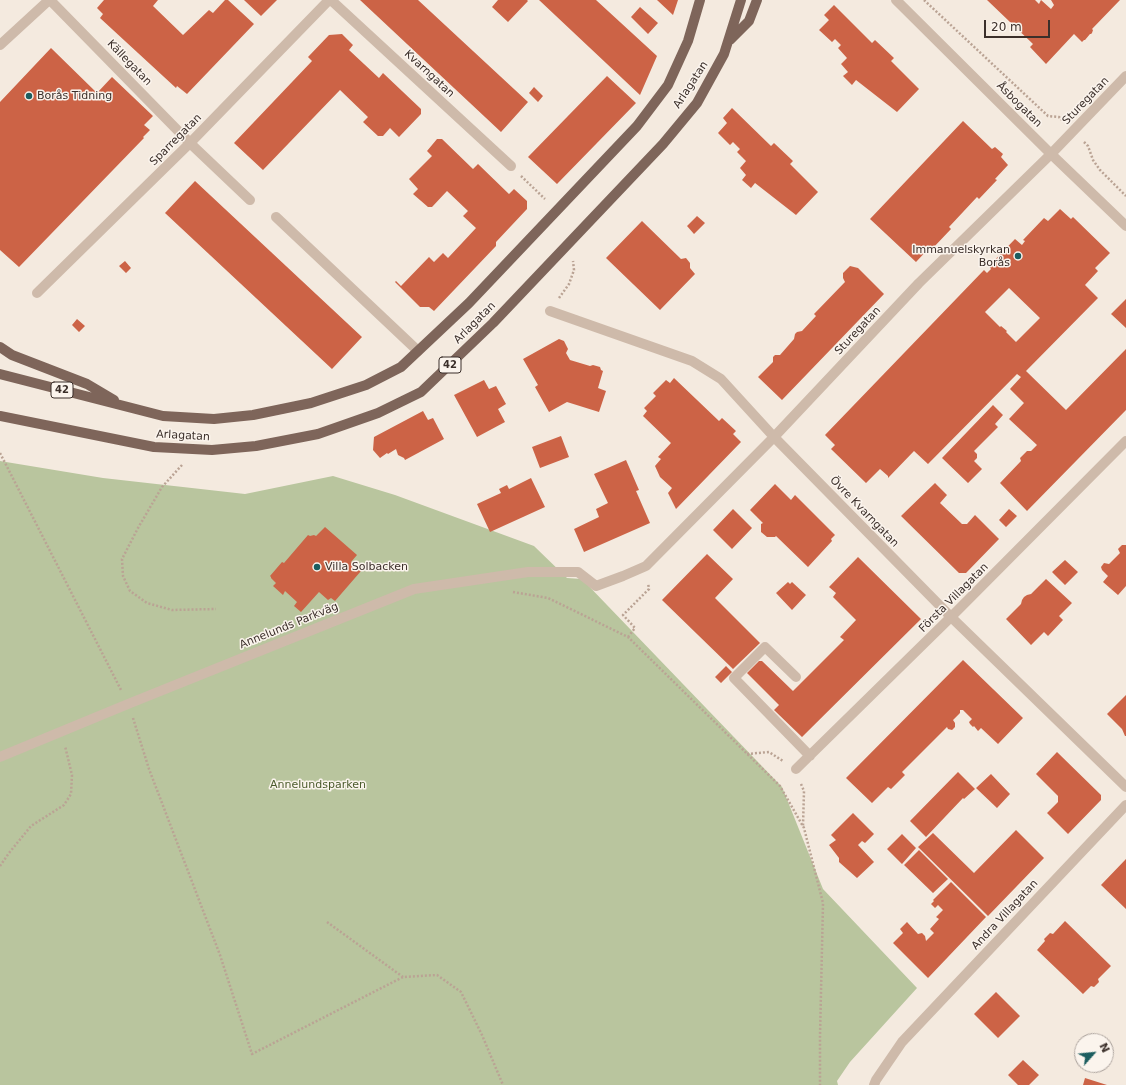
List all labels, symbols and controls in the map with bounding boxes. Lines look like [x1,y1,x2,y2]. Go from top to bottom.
scale bar [986,12,1052,38]
text: 20 m [991,20,1022,34]
street label: Källegatan [104,37,154,89]
street label: Kvarngatan [401,48,457,100]
street label: Arlagatan [671,59,711,111]
street label: Sturegatan [1060,74,1112,128]
street label: Åsbogatan [994,80,1044,130]
place label: Borås Tidning [37,89,112,103]
marker: Borås Tidning [24,91,34,101]
street label: Sparregatan [147,111,205,169]
place label: Immanuelskyrkan Borås [912,243,1010,269]
marker: Immanuelskyrkan Borås [1013,251,1023,261]
street label: Arlagatan [451,299,499,347]
street label: Sturegatan [832,304,884,358]
road number: 42 [439,357,461,373]
road number: 42 [51,382,73,398]
street label: Arlagatan [156,428,210,444]
street label: Övre Kvarngatan [827,474,901,550]
place label: Villa Solbacken [325,560,408,574]
street label: Första Villagatan [917,561,991,635]
marker: Villa Solbacken [312,562,322,572]
street label: Annelunds Parkväg [238,600,340,652]
park label: Annelundsparken [270,778,366,792]
street label: Andra Villagatan [969,877,1041,953]
north arrow [1074,1033,1114,1073]
text: N [1096,1041,1112,1055]

